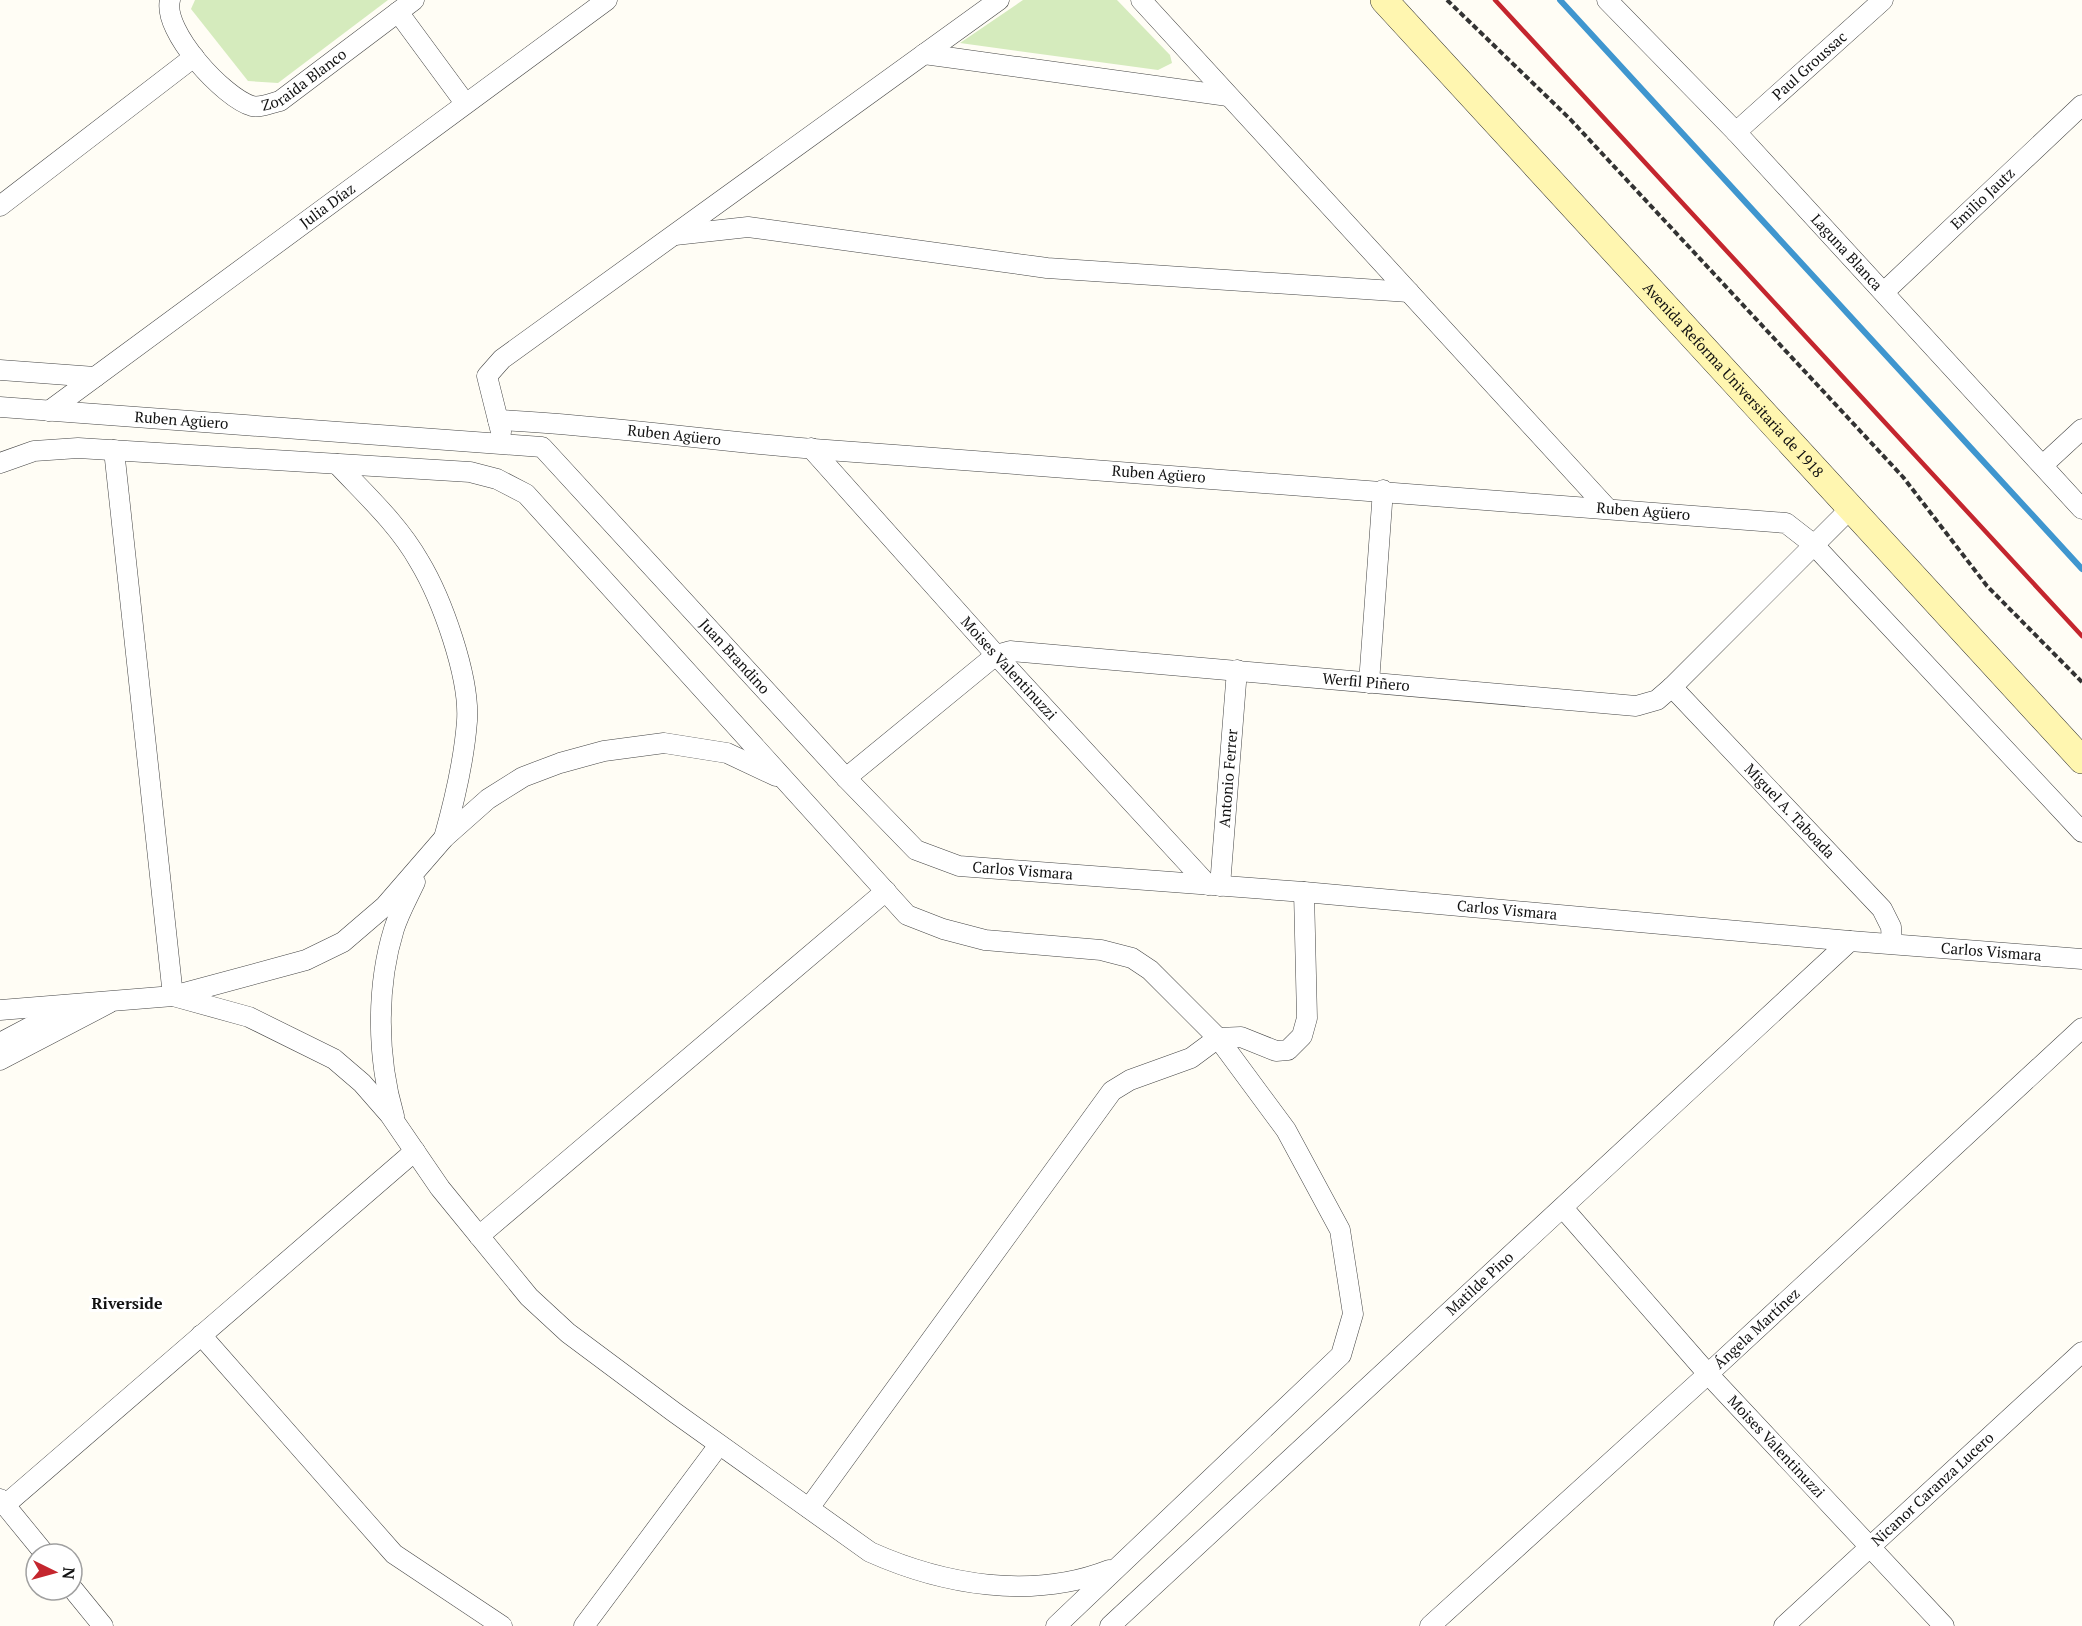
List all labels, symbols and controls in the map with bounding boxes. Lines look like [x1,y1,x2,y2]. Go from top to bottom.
street label: Paul Groussac [1767,26,1851,104]
street label: Zoraida Blanco [259,44,350,115]
street label: Emilio Jautz [1946,163,2019,233]
street label: Julia Díaz [295,178,359,232]
street label: Laguna Blanca [1807,209,1888,295]
street label: Avenida Reforma Universitaria de 1918 [1639,277,1829,481]
street label: Ruben Agüero [134,406,229,433]
street label: Ruben Agüero [627,419,722,449]
street label: Ruben Agüero [1111,460,1206,487]
street label: Ruben Agüero [1596,497,1691,524]
street label: Moises Valentinuzzi [957,612,1062,724]
street label: Juan Brandino [696,614,775,698]
street label: Werfil Piñero [1322,667,1411,695]
street label: Antonio Ferrer [1214,728,1241,828]
street label: Miguel A. Taboada [1741,759,1840,863]
street label: Carlos Vismara [972,856,1074,884]
street label: Carlos Vismara [1456,895,1559,924]
street label: Carlos Vismara [1940,937,2043,965]
street label: Matilde Pino [1441,1247,1517,1319]
street label: Ángela Martínez [1709,1283,1804,1373]
district label: Riverside [91,1292,163,1314]
street label: Moises Valentinuzzi [1724,1390,1830,1502]
street label: Nicanor Caranza Lucero [1866,1427,1998,1550]
north arrow [24,1542,84,1602]
text: N [57,1566,80,1580]

